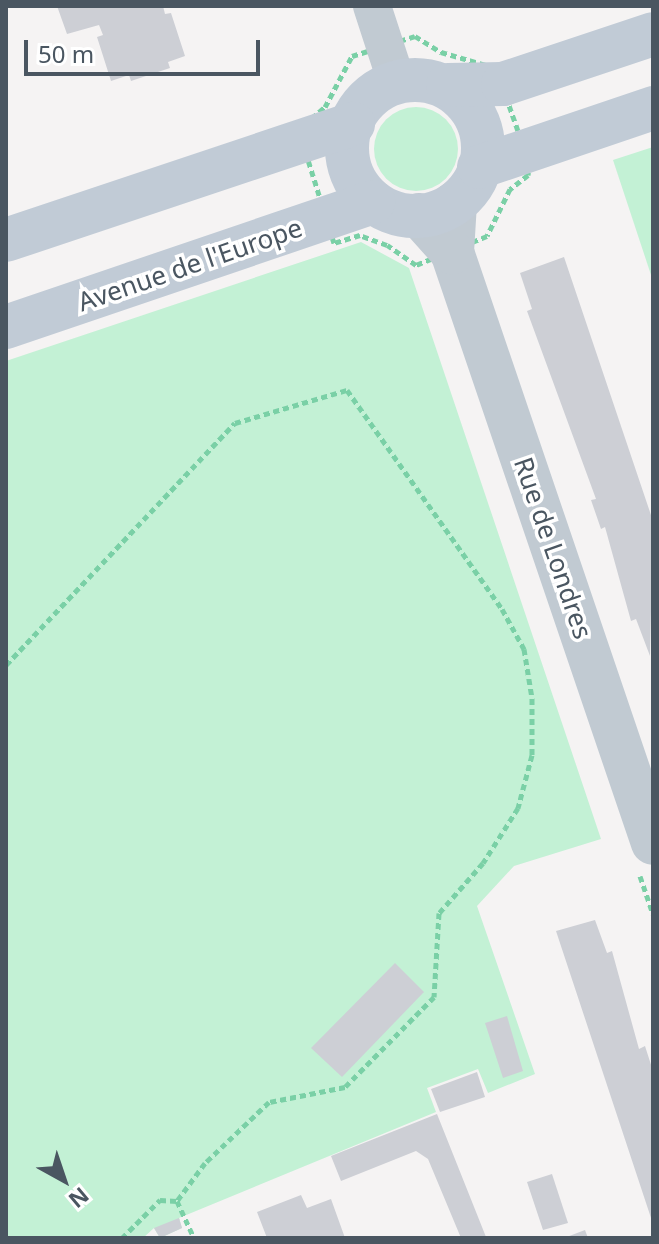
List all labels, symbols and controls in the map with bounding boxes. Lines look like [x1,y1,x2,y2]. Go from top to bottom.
scale bar [28,24,264,74]
text: 50 m [38,37,94,70]
street label: Avenue de l'Europe [74,212,306,318]
street label: Rue de Londres [507,453,599,643]
north arrow [24,1140,104,1220]
text: N [63,1181,96,1216]

